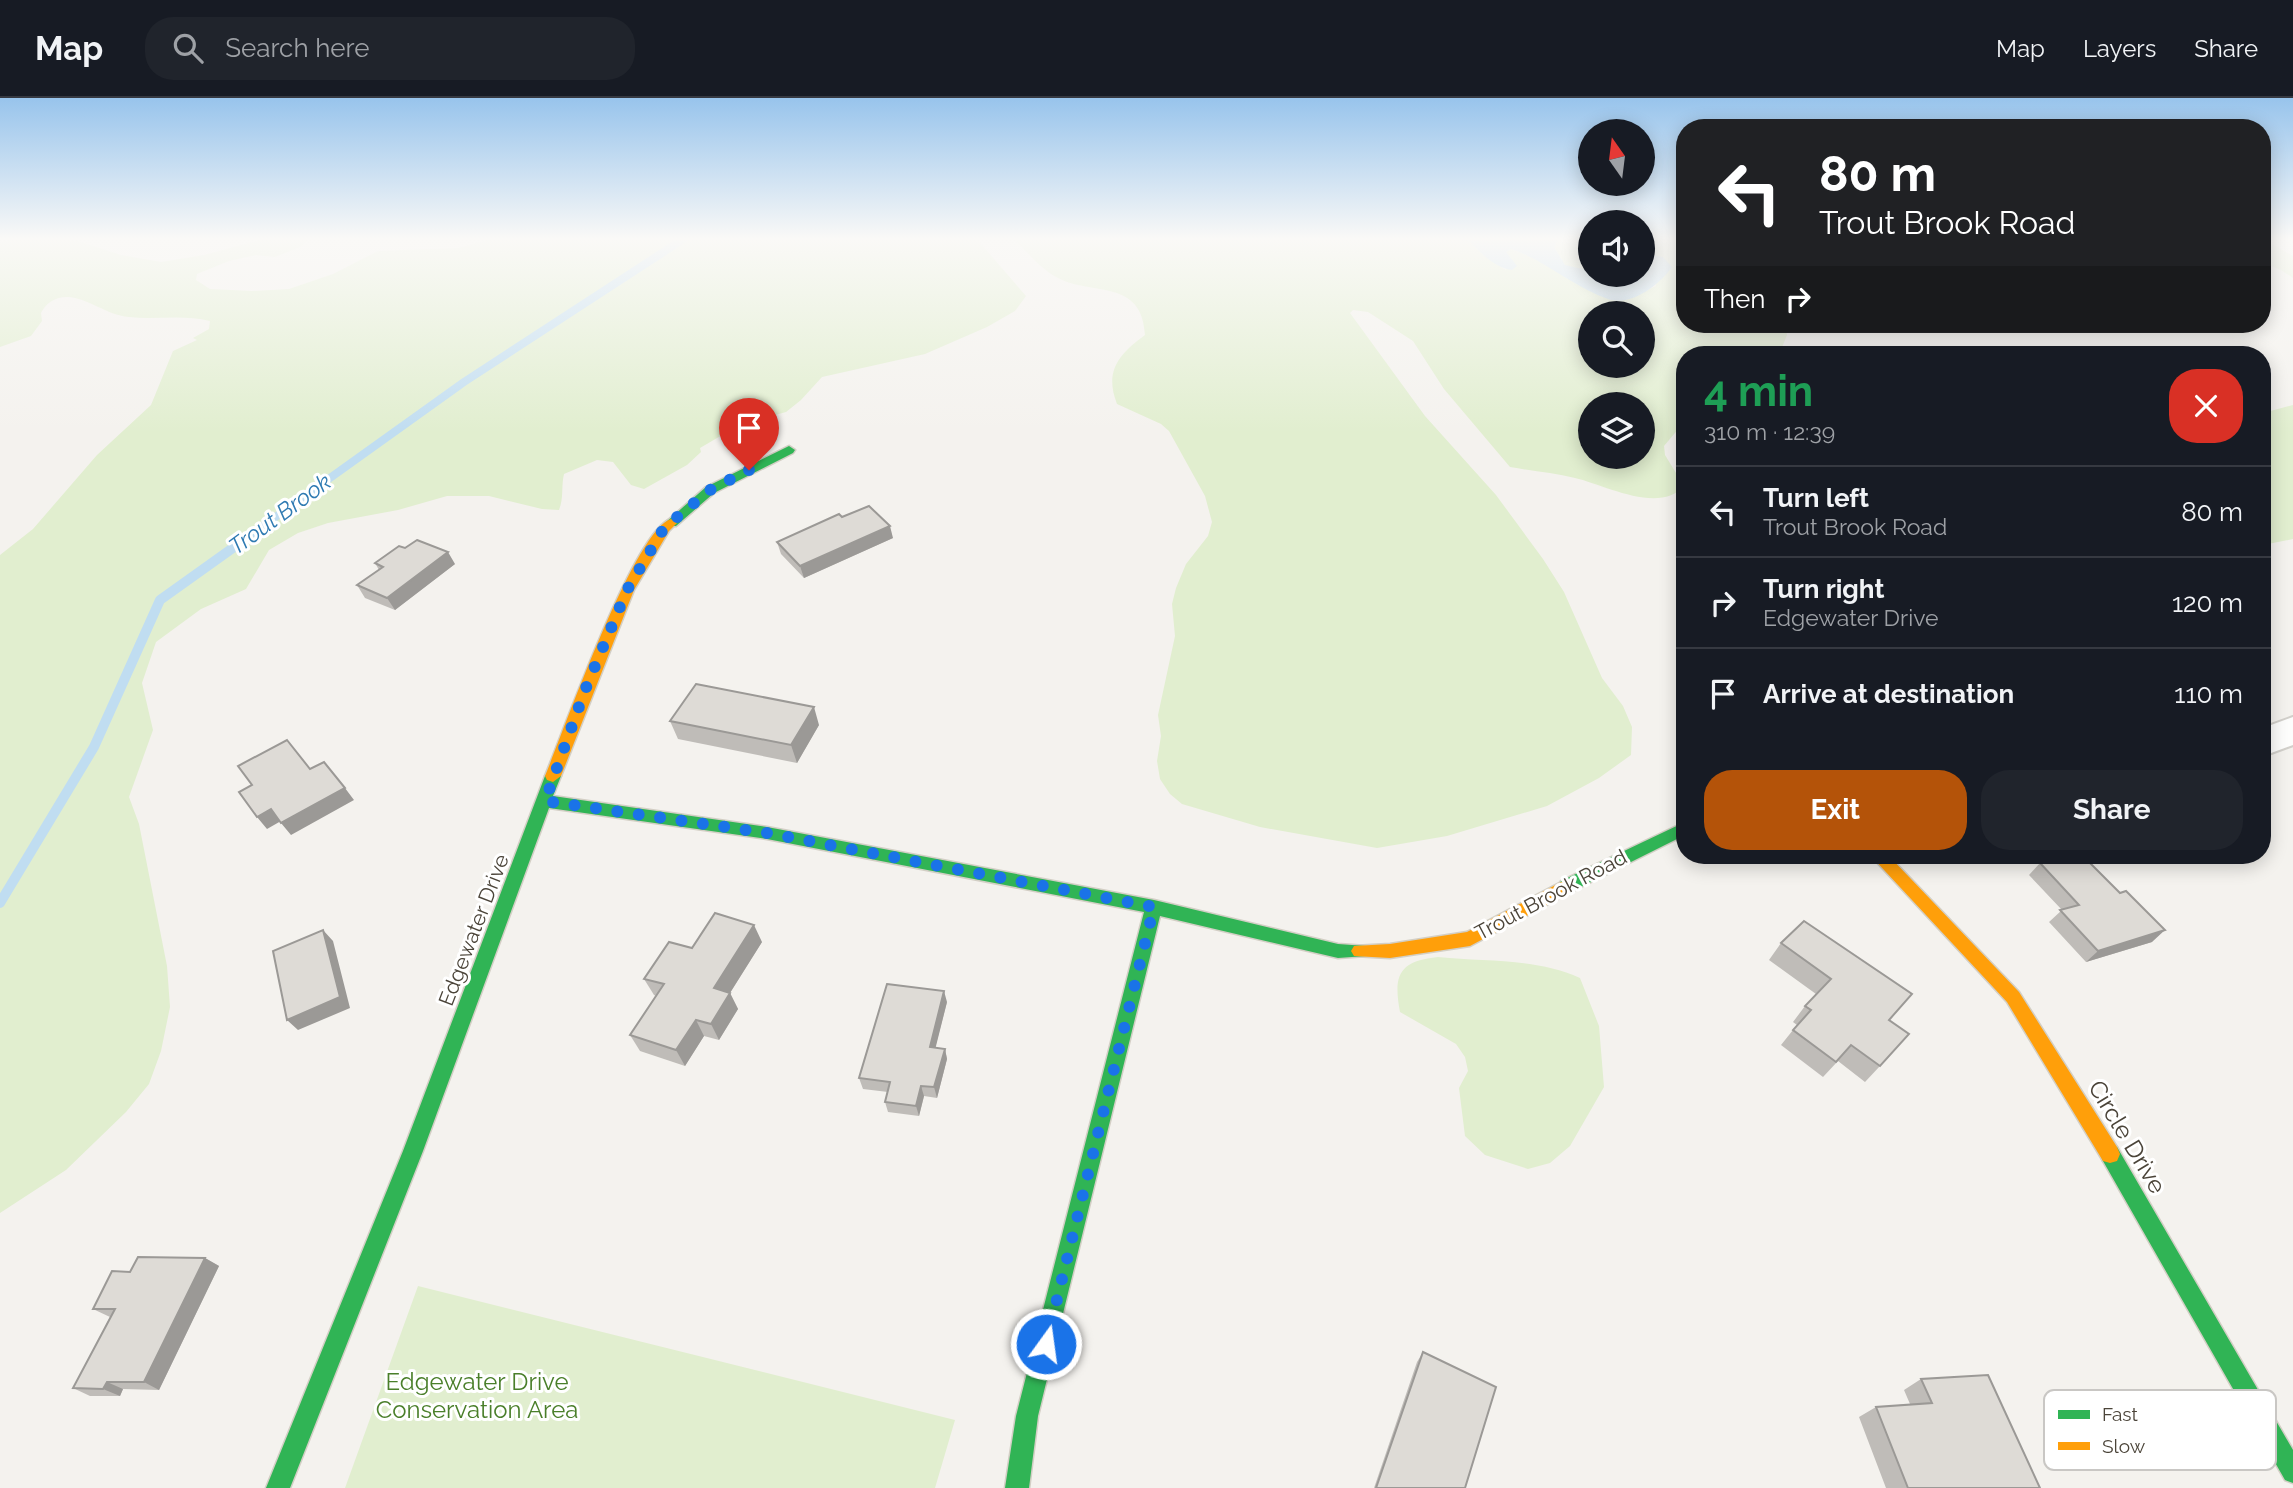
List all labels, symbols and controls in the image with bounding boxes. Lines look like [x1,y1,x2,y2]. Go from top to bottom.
search box [145,17,635,80]
text: Map [35,29,103,68]
icon: search [169,29,207,67]
text: Search here [225,33,370,63]
text: Map [1996,34,2045,63]
text: Layers [2083,34,2156,63]
text: Share [2194,34,2258,63]
north arrow [1578,119,1656,196]
map controls [1578,119,1655,469]
text: 80 m [1819,145,1936,202]
icon: left [1704,147,1795,238]
text: Trout Brook Road [1819,204,2075,241]
button: sound [1578,210,1655,287]
icon: right [1779,280,1817,318]
text: Then [1704,284,1765,314]
button: search [1578,301,1655,378]
text: 4 min [1704,367,1813,416]
button: close [2169,369,2243,443]
button: layers [1578,392,1655,469]
pin [719,398,779,470]
icon: arrive [730,409,768,447]
text: 310 m · 12:39 [1704,418,1835,445]
water label: Trout Brook [223,468,336,560]
text: Turn left [1763,483,1869,513]
icon: left [1704,493,1742,531]
text: 80 m [2181,497,2243,527]
text: Trout Brook Road [1763,513,1947,540]
text: Turn right [1763,574,1884,604]
icon: right [1704,584,1742,622]
text: 120 m [2172,588,2243,618]
text: Edgewater Drive [1763,604,1939,631]
icon: arrive [1704,675,1742,713]
text: Arrive at destination [1763,679,2014,709]
text: 110 m [2174,679,2243,709]
button: Exit [1704,770,1967,850]
button: Share [1981,770,2243,850]
street label: Trout Brook Road [1471,844,1631,945]
street label: Edgewater Drive [433,851,514,1009]
street label: Circle Drive [2082,1075,2173,1199]
position arrow [1009,1307,1083,1381]
park label: Edgewater Drive Conservation Area [376,1367,578,1424]
legend [2044,1390,2276,1470]
text: Fast [2102,1403,2138,1425]
text: Slow [2102,1435,2146,1457]

